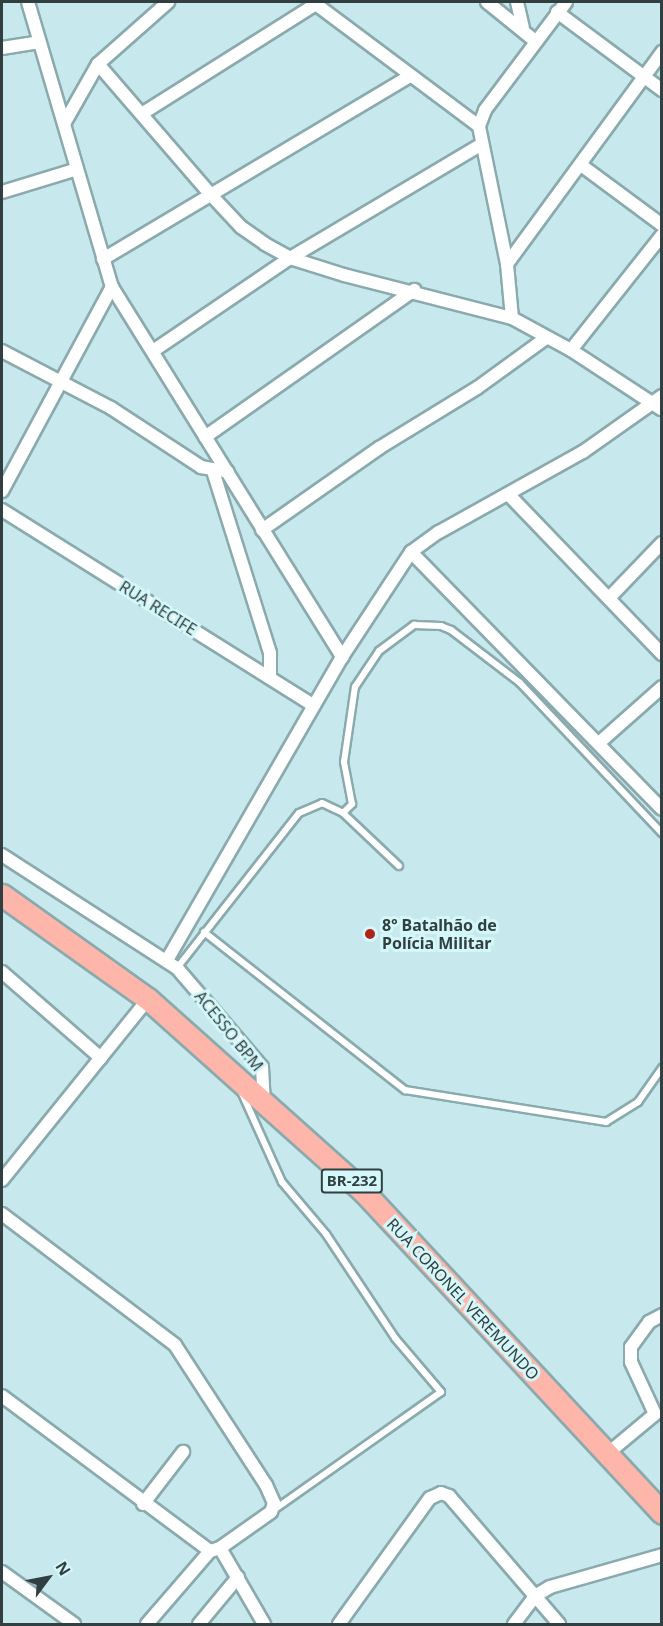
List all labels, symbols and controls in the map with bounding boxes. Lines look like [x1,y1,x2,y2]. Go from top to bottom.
street label: RUA RECIFE [116,577,200,639]
place label: 8º Batalhão de Polícia Militar [382,915,497,953]
marker: 8º Batalhão de Polícia Militar [363,927,377,941]
street label: ACESSO BPM [191,987,267,1075]
road number: BR-232 [320,1169,384,1193]
street label: RUA CORONEL VEREMUNDO [383,1214,543,1384]
north arrow [18,1548,78,1608]
text: N [50,1557,76,1580]

